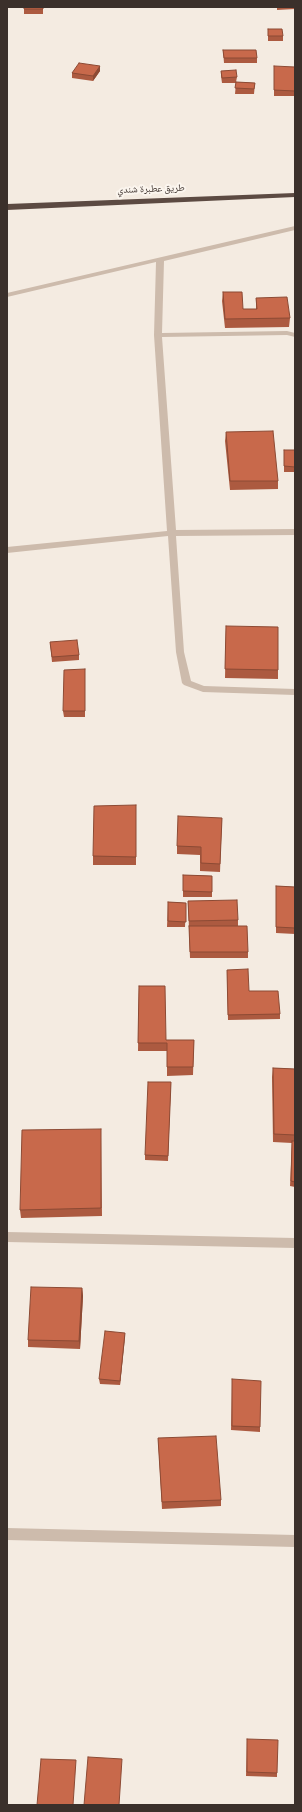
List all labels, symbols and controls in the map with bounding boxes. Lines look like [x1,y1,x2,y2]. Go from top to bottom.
street label: طريق عطبرة شندي [117,182,185,196]

